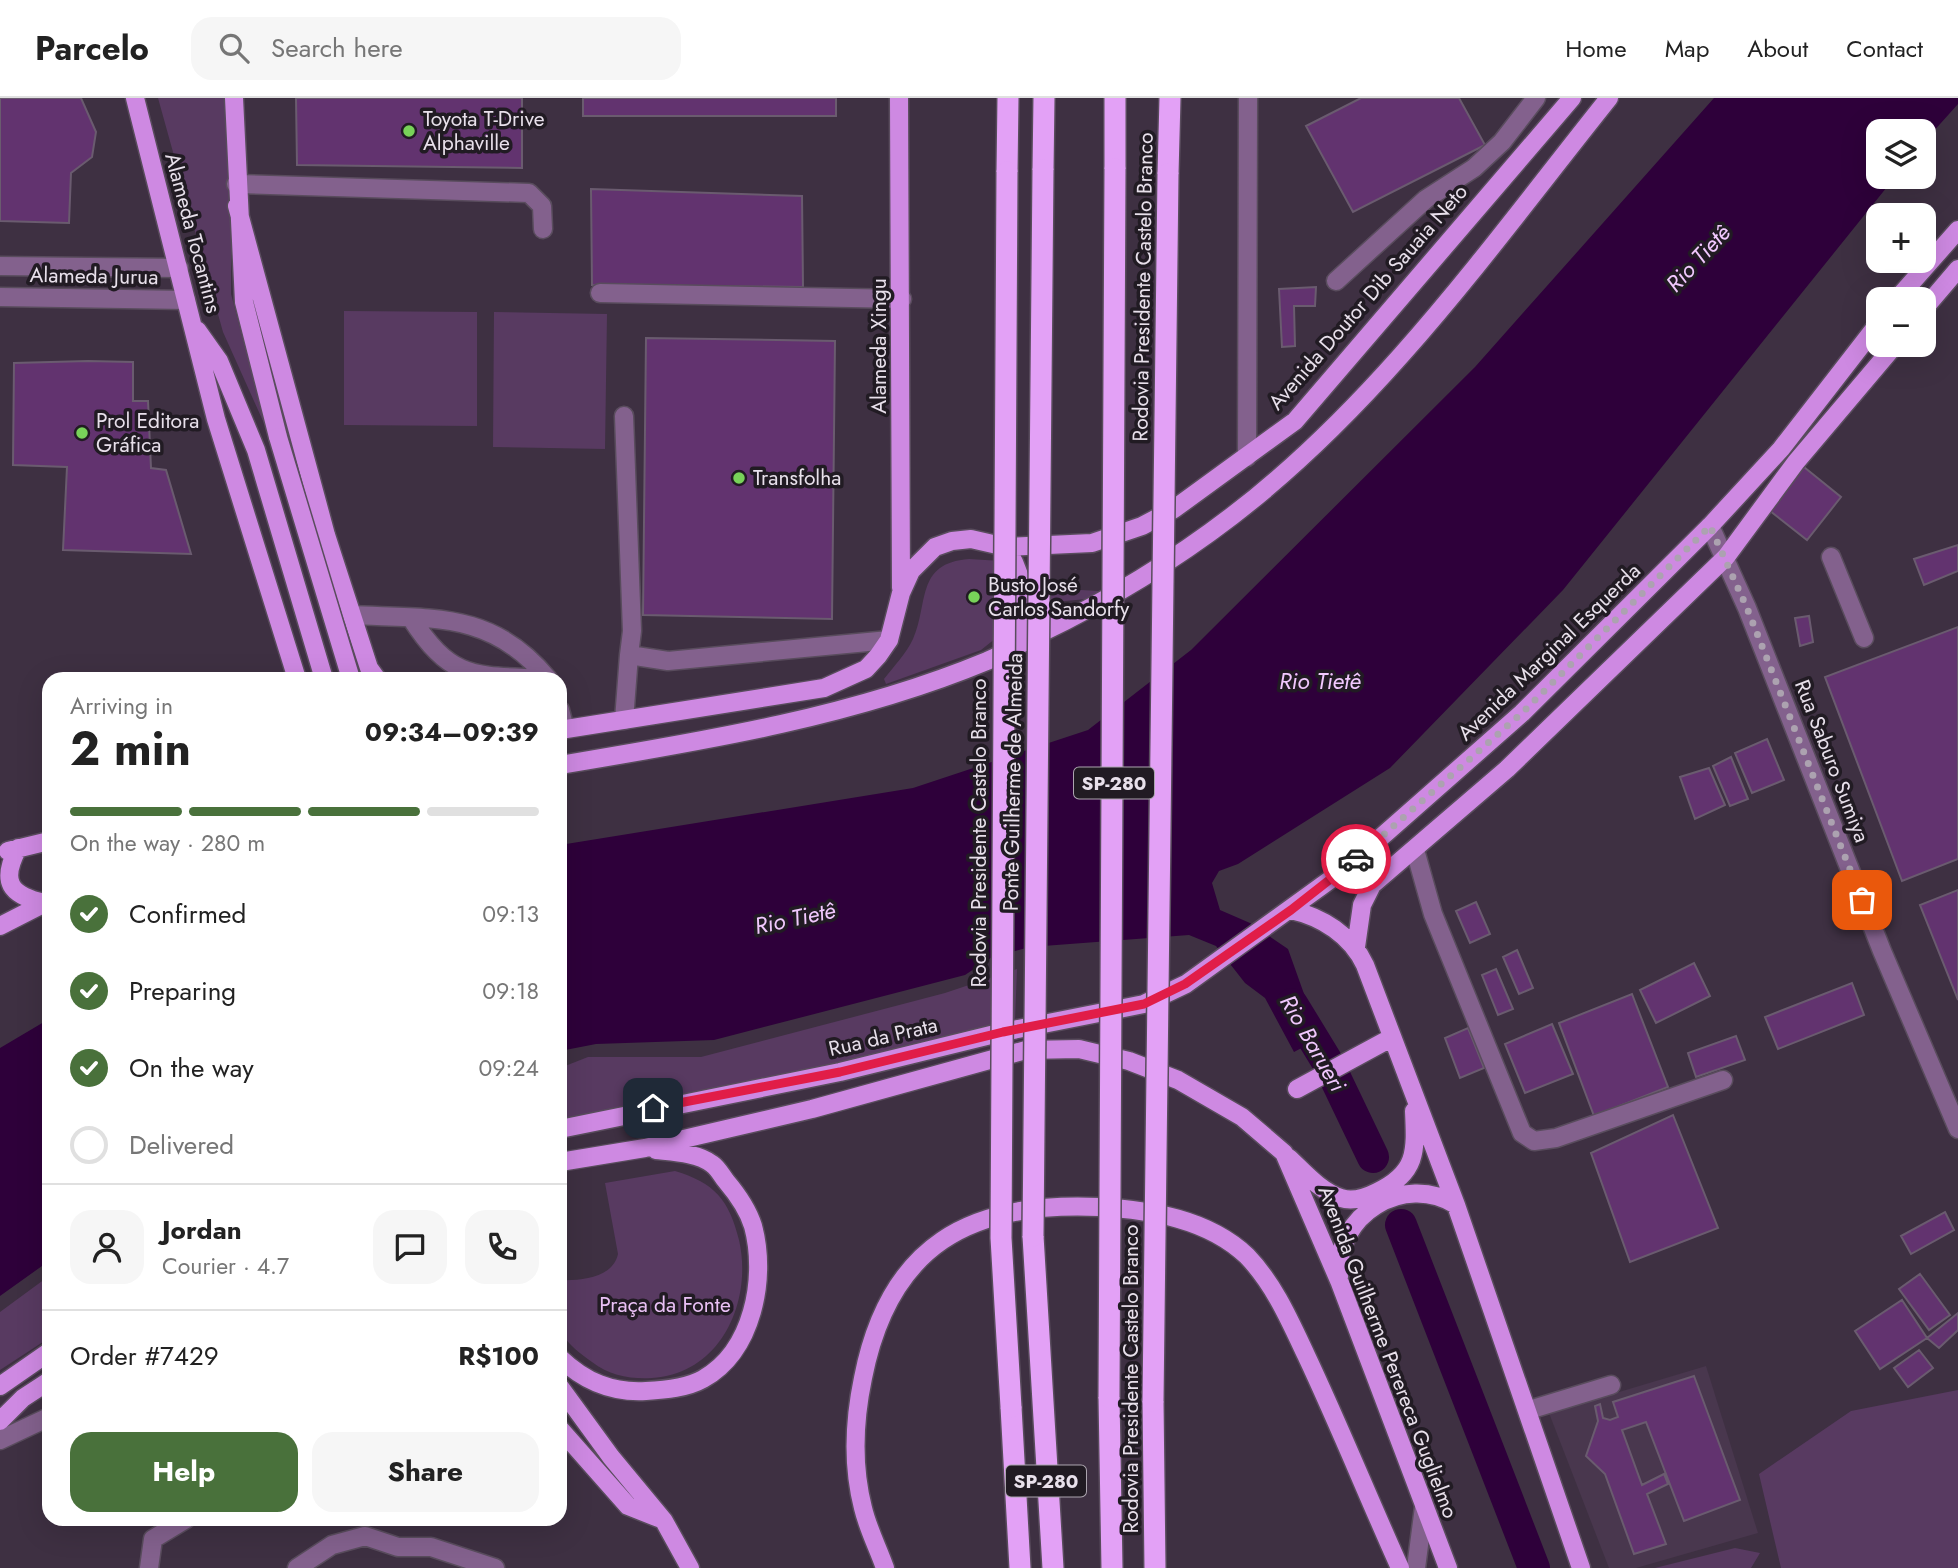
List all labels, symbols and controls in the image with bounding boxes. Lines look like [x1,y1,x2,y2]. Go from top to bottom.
search box [191,17,681,80]
text: Parcelo [35,25,149,72]
icon: search [215,29,253,67]
text: Search here [271,29,403,67]
text: Home [1565,31,1627,66]
text: Map [1665,31,1709,66]
text: About [1747,31,1808,66]
text: Contact [1846,31,1923,66]
place label: Toyota T-Drive Alphaville [423,104,545,158]
map controls [1866,119,1936,357]
button: layers [1866,119,1936,189]
marker: Toyota T-Drive Alphaville [401,123,417,139]
street label: Rodovia Presidente Castelo Branco [1125,132,1161,442]
street label: Alameda Tocantins [157,150,229,316]
street label: Avenida Doutor Dib Sauaia Neto [1261,178,1475,416]
button: + [1866,203,1936,273]
water label: Rio Tietê [1658,216,1739,300]
street label: Alameda Jurua [29,260,159,292]
street label: Alameda Xingu [864,278,894,414]
button: − [1866,287,1936,357]
place label: Prol Editora Gráfica [96,406,199,460]
marker: Prol Editora Gráfica [74,425,90,441]
place label: Transfolha [753,463,841,493]
marker: Transfolha [731,470,747,486]
street label: Avenida Marginal Esquerda [1451,556,1647,748]
place label: Busto José Carlos Sandorfy [988,570,1130,624]
marker: Busto José Carlos Sandorfy [966,589,982,605]
street label: Ponte Guilherme de Almeida [996,653,1030,911]
water label: Rio Tietê [1279,664,1361,698]
street label: Rua Saburo Sumiya [1787,675,1877,847]
street label: Rodovia Presidente Castelo Branco [964,678,994,988]
text: Arriving in [70,689,173,723]
text: 09:34–09:39 [365,713,539,751]
text: 2 min [70,716,191,782]
road number: SP-280 [1074,768,1154,798]
courier [1321,824,1391,894]
text: On the way · 280 m [70,826,265,860]
icon: car [1337,840,1375,878]
pin [1832,870,1892,930]
icon: bag [1843,881,1881,919]
water label: Rio Tietê [751,893,839,943]
icon: check [70,895,108,933]
text: Confirmed [129,895,246,933]
text: 09:13 [482,897,539,931]
icon: check [70,972,108,1010]
text: Preparing [129,972,236,1010]
text: 09:18 [482,974,539,1008]
water label: Rio Barueri [1272,988,1355,1099]
street label: Rua da Prata [826,1010,940,1064]
icon: check [70,1049,108,1087]
text: On the way [129,1049,254,1087]
text: 09:24 [479,1051,539,1085]
pin [623,1078,683,1138]
icon: home [634,1089,672,1127]
text: Delivered [129,1126,234,1164]
street label: Avenida Guilherme Perereca Guglielmo [1311,1181,1465,1523]
button: person [70,1210,144,1284]
button: chat [373,1210,447,1284]
button: phone [465,1210,539,1284]
text: Jordan [162,1211,242,1249]
street label: Rodovia Presidente Castelo Branco [1116,1224,1146,1534]
text: Courier · 4.7 [162,1249,289,1283]
park label: Praça da Fonte [599,1290,731,1320]
text: Order #7429 [70,1337,219,1375]
text: R$100 [458,1337,539,1375]
button: Help [70,1432,298,1512]
button: Share [312,1432,539,1512]
road number: SP-280 [1006,1466,1086,1497]

